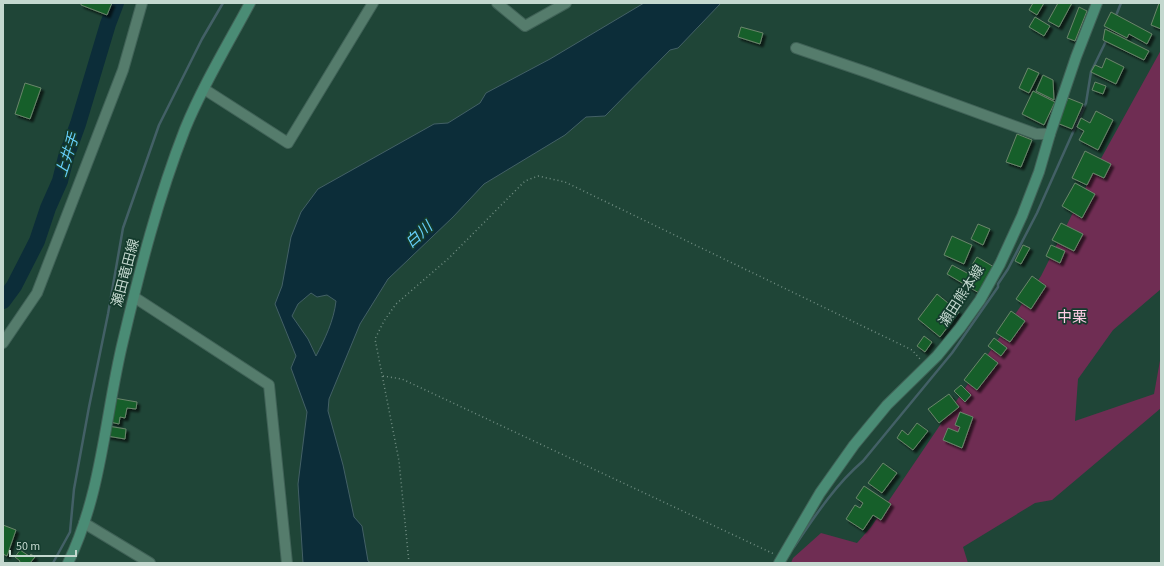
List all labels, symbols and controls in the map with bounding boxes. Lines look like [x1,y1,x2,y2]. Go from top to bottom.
water label: 上井手 [51,129,85,180]
water label: 白川 [401,216,439,253]
street label: 瀬田竜田線 [107,237,145,309]
street label: 瀬田熊本線 [935,261,989,331]
district label: 中栗 [1057,307,1087,328]
scale bar [10,532,76,558]
text: 50 m [16,538,40,555]

